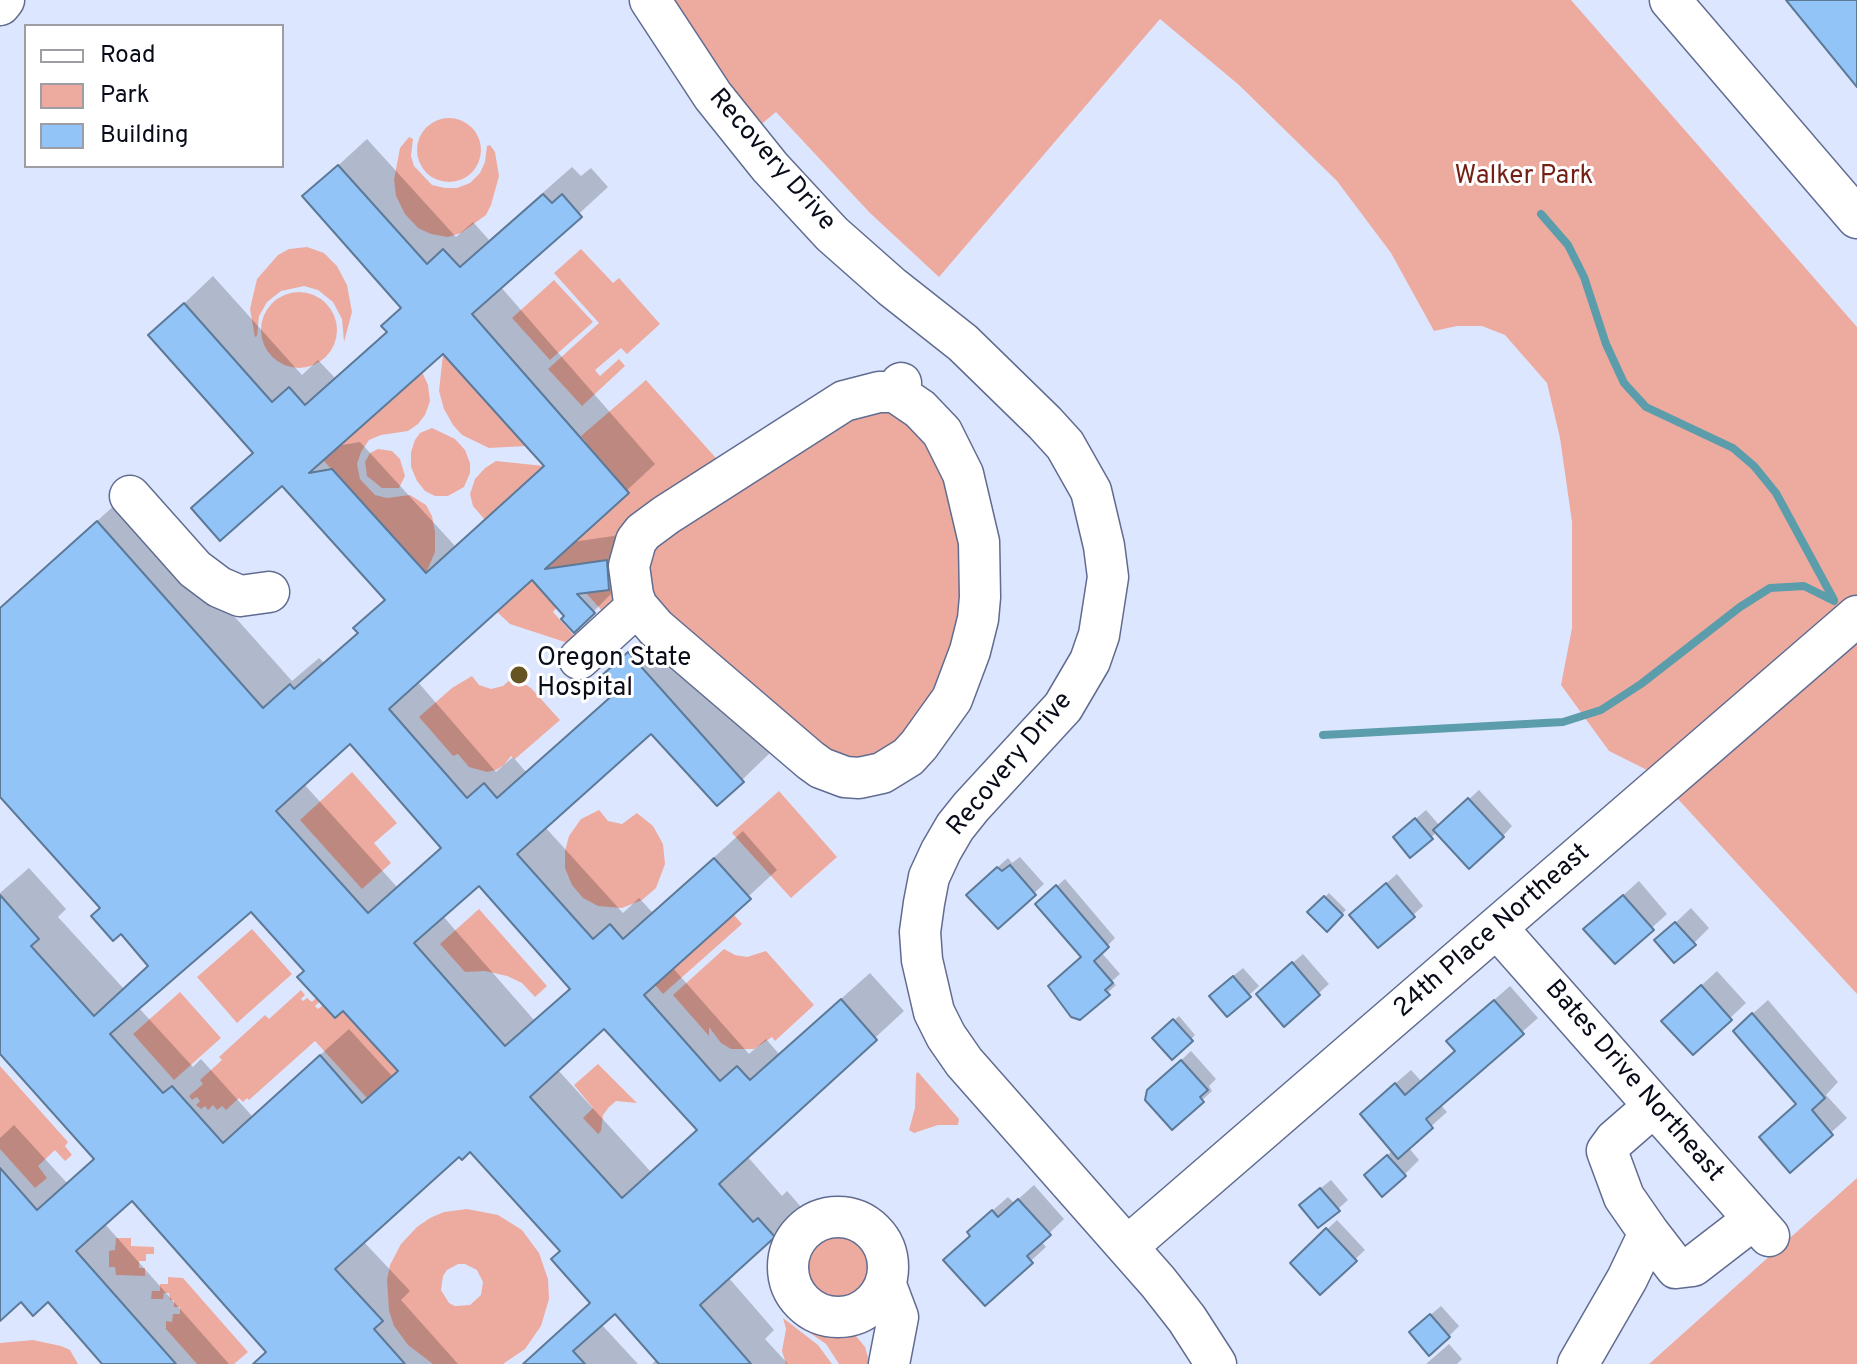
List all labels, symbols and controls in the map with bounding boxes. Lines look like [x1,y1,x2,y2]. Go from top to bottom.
legend [24,24,284,168]
text: Road [100,41,156,71]
text: Park [100,81,150,111]
street label: Recovery Drive [701,84,841,238]
text: Building [100,121,189,151]
park label: Walker Park [1455,162,1593,194]
place label: Oregon State Hospital [537,644,691,706]
marker: Oregon State Hospital [508,664,530,686]
street label: Recovery Drive [942,687,1080,843]
street label: 24th Place Northeast [1389,838,1597,1026]
street label: Bates Drive Northeast [1537,975,1729,1189]

